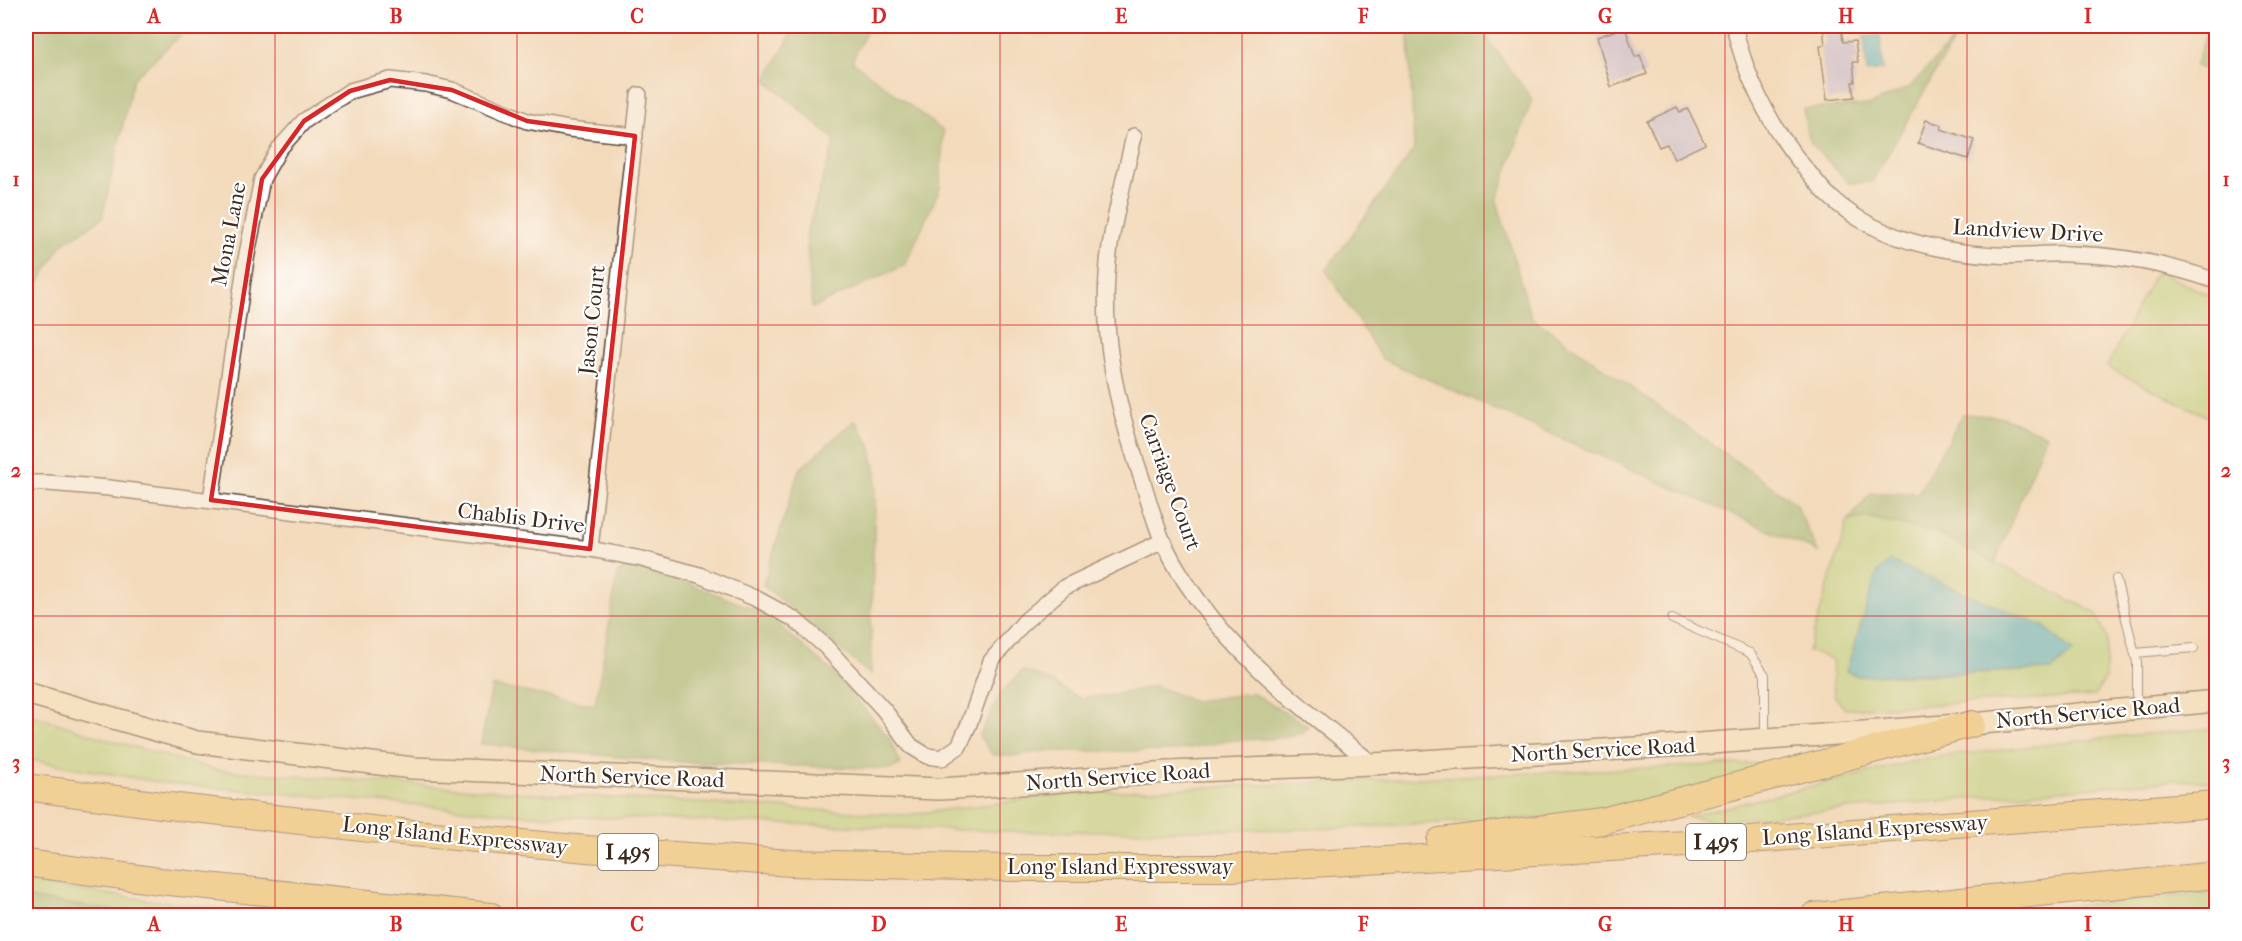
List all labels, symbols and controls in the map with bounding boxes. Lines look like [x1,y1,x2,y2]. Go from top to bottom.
text: A [146,5,162,28]
text: B [389,5,403,28]
text: C [630,5,644,28]
text: D [871,5,887,28]
text: E [1115,5,1127,28]
text: F [1357,5,1369,28]
text: G [1598,5,1612,28]
text: H [1838,5,1854,28]
text: I [2084,5,2092,28]
text: 1 [12,168,20,191]
text: 1 [2222,168,2230,191]
street label: Mona Lane [206,180,252,288]
street label: Landview Drive [1952,214,2104,248]
street label: Jason Court [573,264,611,378]
street label: Carriage Court [1133,410,1207,554]
text: 2 [11,459,21,482]
text: 2 [2221,459,2231,482]
street label: Chablis Drive [456,497,586,539]
street label: North Service Road [1995,692,2182,734]
street label: North Service Road [1510,732,1697,768]
text: 3 [12,751,20,774]
text: 3 [2222,751,2230,774]
street label: North Service Road [1025,758,1212,796]
street label: North Service Road [539,761,726,793]
street label: Long Island Expressway [1761,809,1990,851]
street label: Long Island Expressway [341,811,570,861]
road number: I 495 [1686,824,1746,860]
road number: I 495 [598,834,658,870]
street label: Long Island Expressway [1007,854,1235,880]
text: A [146,913,162,936]
text: B [389,913,403,936]
text: C [630,913,644,936]
text: D [871,913,887,936]
text: E [1115,913,1127,936]
text: F [1357,913,1369,936]
text: G [1598,913,1612,936]
text: H [1838,913,1854,936]
text: I [2084,913,2092,936]

